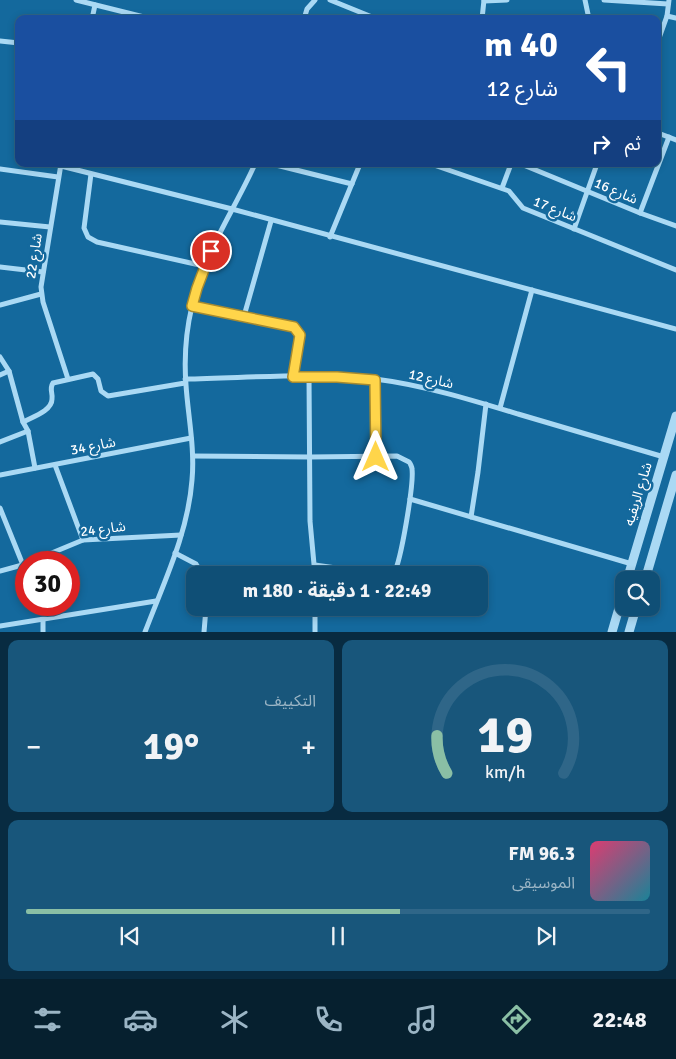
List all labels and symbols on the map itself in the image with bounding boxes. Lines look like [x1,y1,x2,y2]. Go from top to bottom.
street label: شارع 16 [591,174,640,210]
street label: شارع 17 [530,193,579,227]
pin [190,230,232,272]
street label: شارع 22 [22,232,48,280]
street label: شارع 12 [406,366,455,394]
position arrow [349,430,401,482]
street label: شارع 34 [69,433,117,461]
street label: شارع الريفيه [620,460,658,528]
street label: شارع 24 [79,518,127,542]
speed limit sign: 30 [15,551,80,616]

